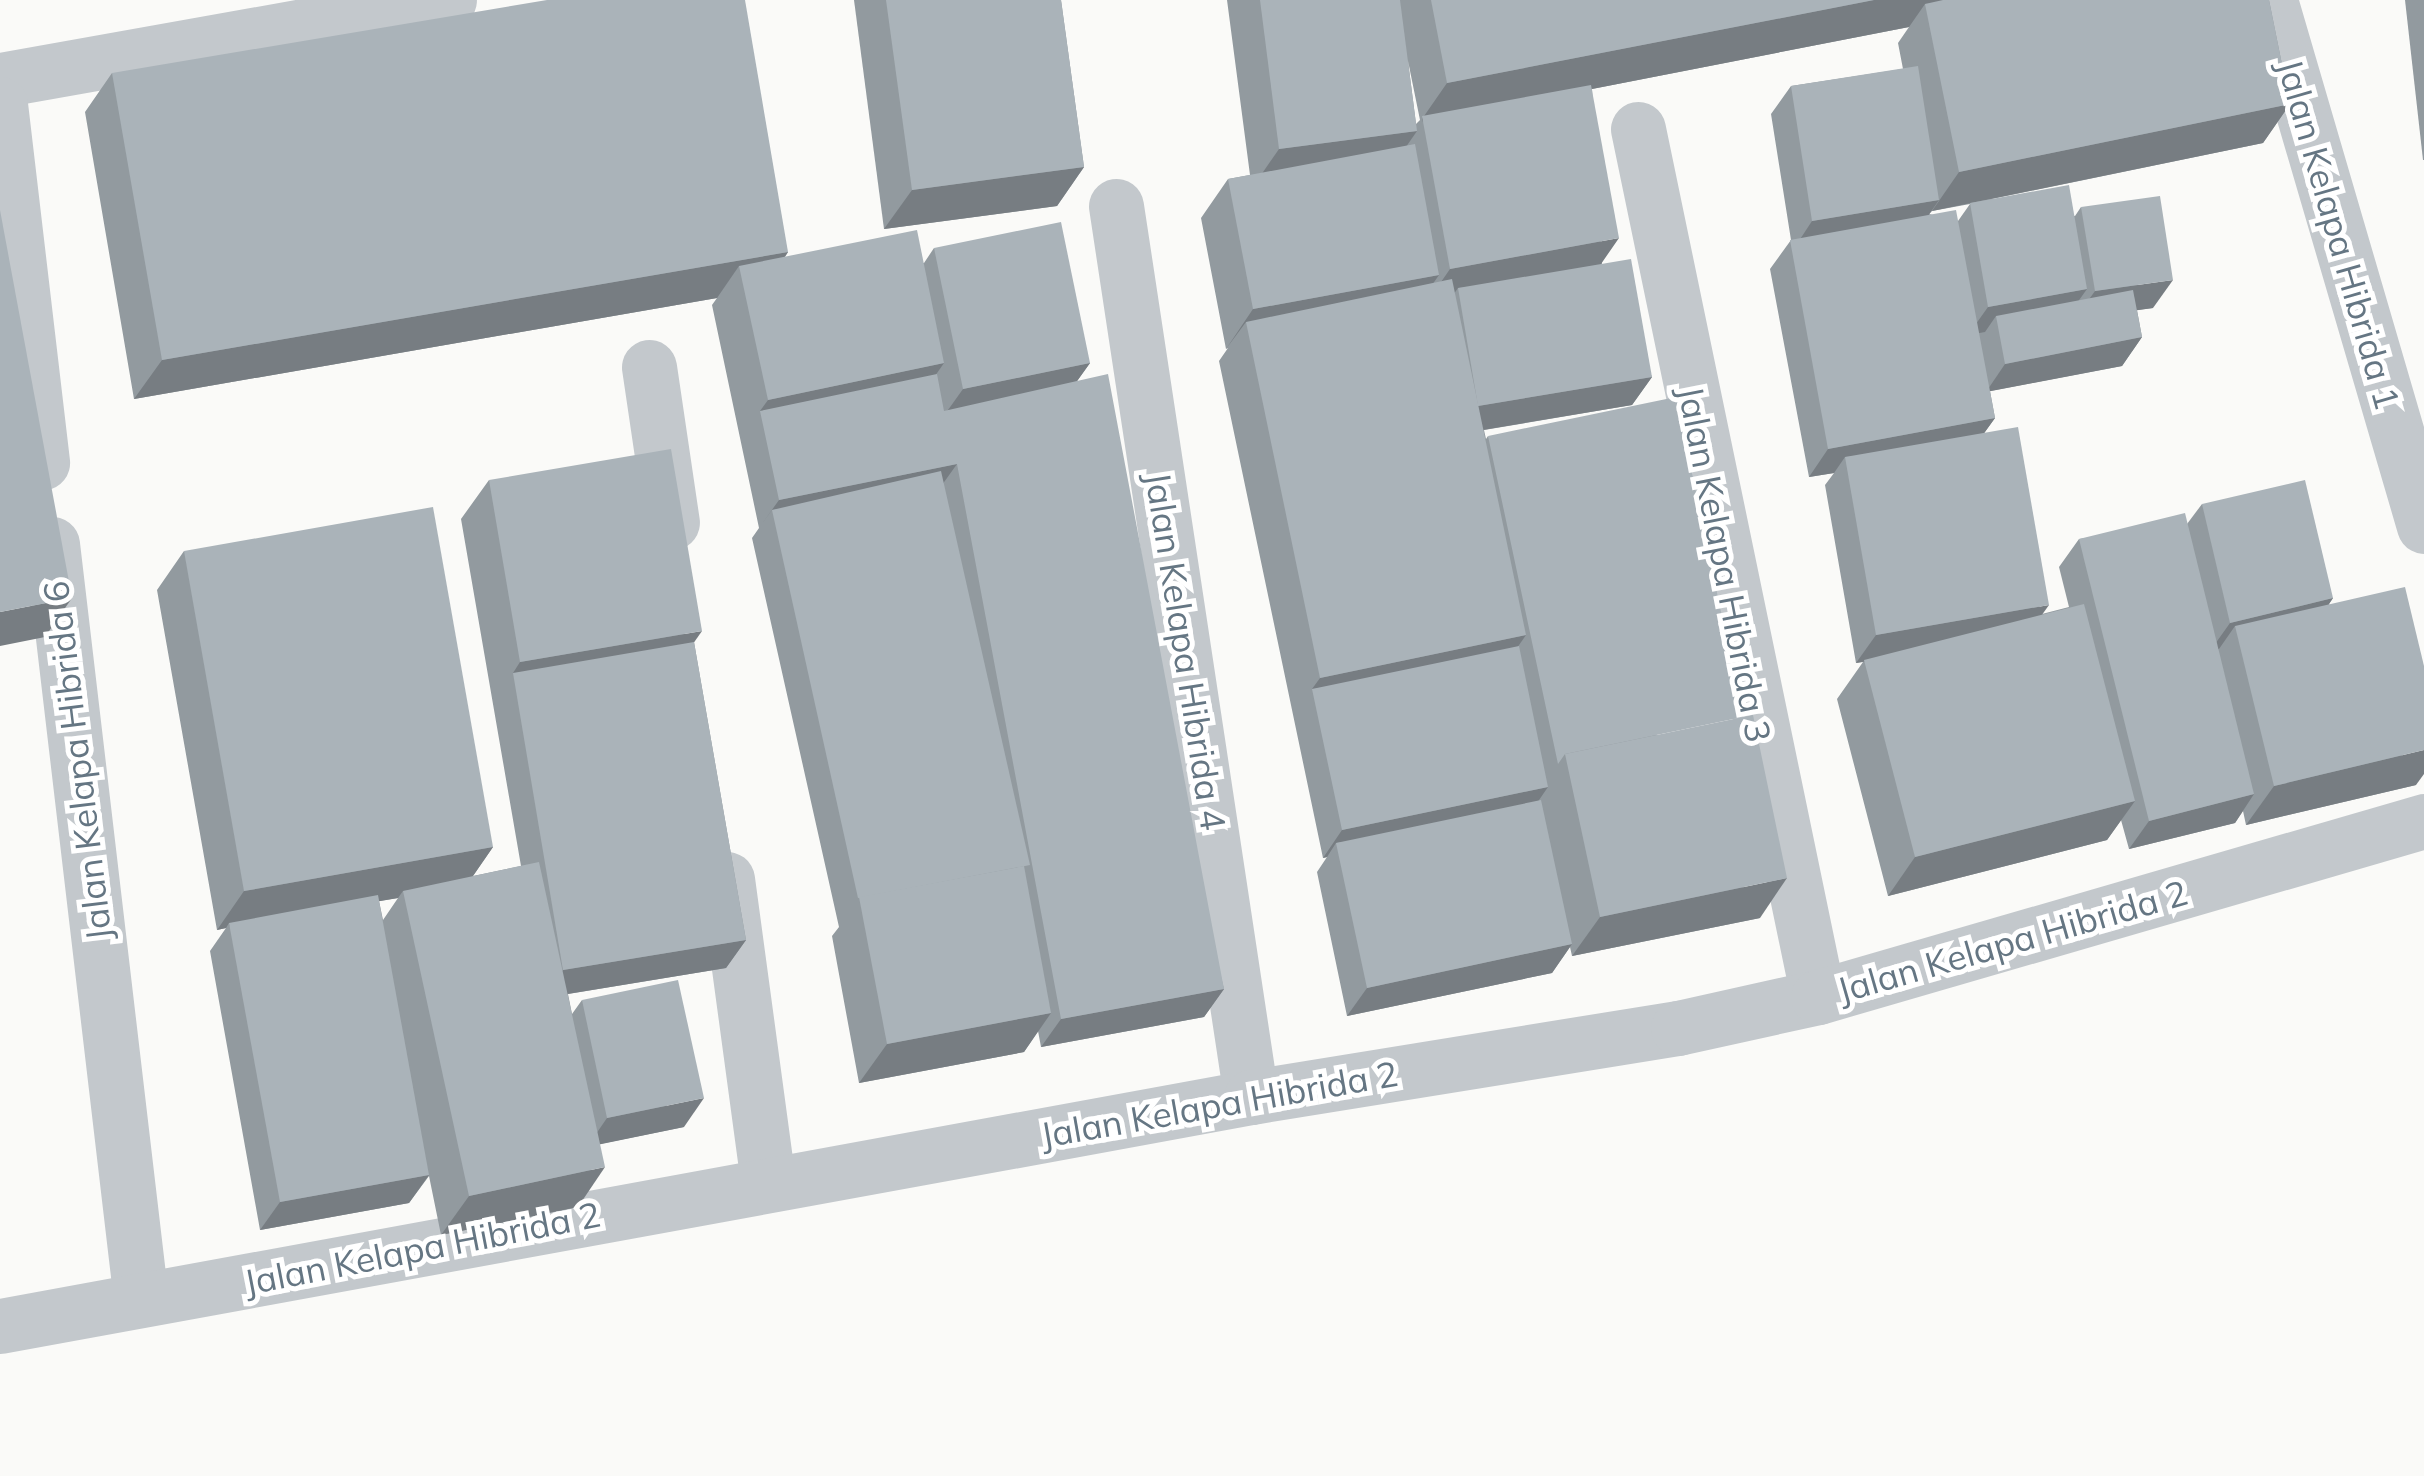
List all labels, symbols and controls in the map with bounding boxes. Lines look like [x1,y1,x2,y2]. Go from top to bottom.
street label: Jalan Kelapa Hibrida 1 [2269,54,2409,414]
street label: Jalan Kelapa Hibrida 3 [1670,382,1780,746]
street label: Jalan Kelapa Hibrida 4 [1137,469,1235,833]
street label: Jalan Kelapa Hibrida 6 [34,579,120,943]
street label: Jalan Kelapa Hibrida 2 [1832,871,2192,1011]
street label: Jalan Kelapa Hibrida 2 [1037,1052,1401,1156]
street label: Jalan Kelapa Hibrida 2 [240,1193,604,1303]

